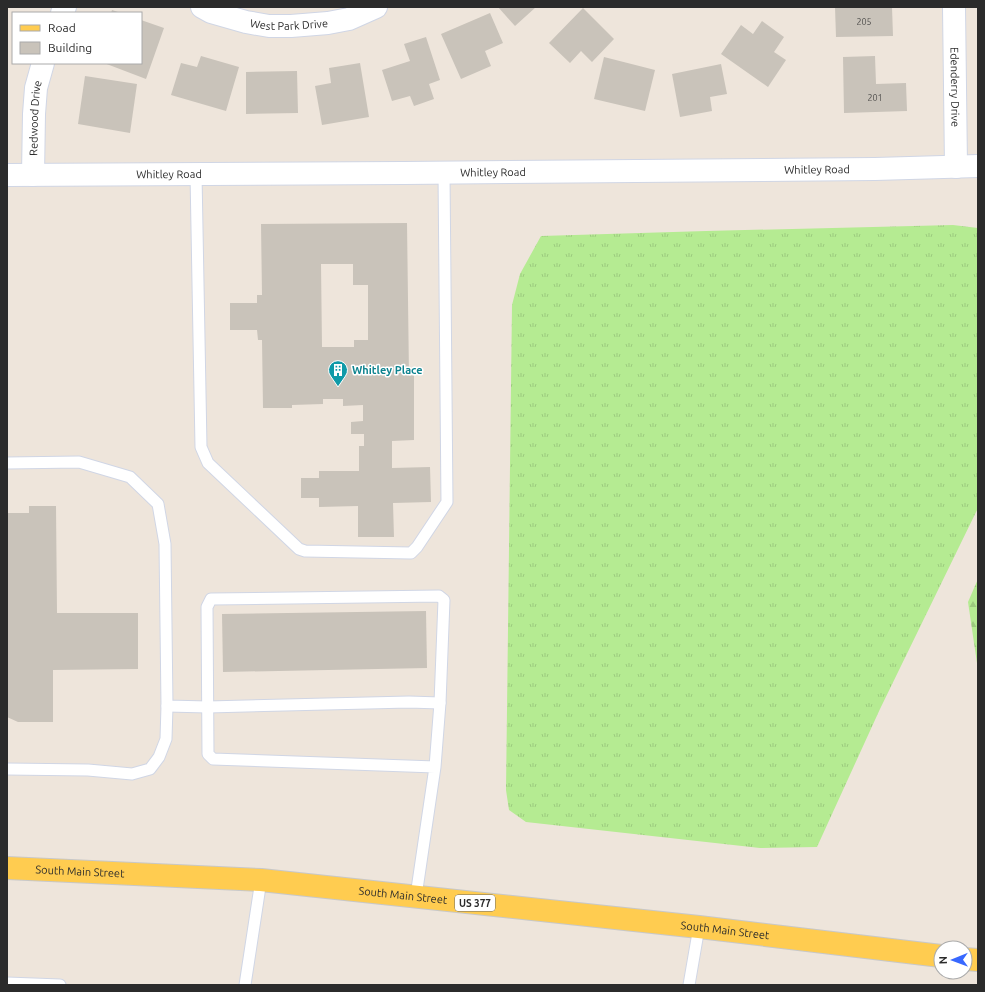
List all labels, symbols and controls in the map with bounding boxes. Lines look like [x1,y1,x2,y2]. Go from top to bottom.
legend [12,12,142,64]
street label: West Park Drive [249,17,328,32]
house number: 205 [856,17,872,27]
text: Road [48,21,76,34]
text: Building [48,41,92,54]
street label: Edenderry Drive [949,47,961,127]
street label: Redwood Drive [27,79,44,156]
house number: 201 [867,93,883,103]
street label: Whitley Road [784,163,850,176]
street label: Whitley Road [460,166,526,179]
street label: Whitley Road [136,168,202,180]
building icon: Whitley Place [327,359,349,387]
place label: Whitley Place [352,364,423,376]
street label: South Main Street [35,863,125,880]
street label: South Main Street [358,885,449,906]
road number: US 377 [455,895,495,911]
street label: South Main Street [680,919,771,941]
north arrow [933,940,973,980]
text: N [937,956,949,964]

